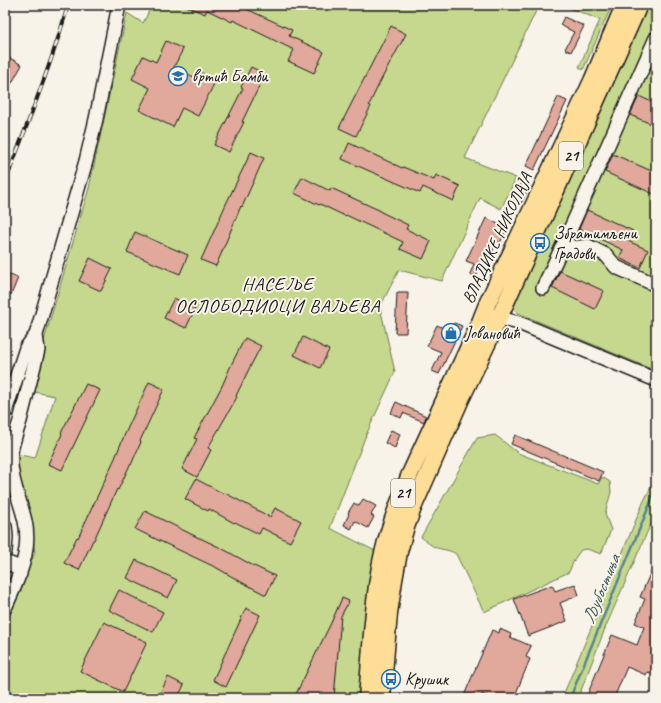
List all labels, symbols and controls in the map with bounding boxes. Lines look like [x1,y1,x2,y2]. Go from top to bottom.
school or university icon: вртић Бамби [167,65,189,87]
place label: вртић Бамби [192,66,269,87]
road number: 21 [559,142,583,170]
street label: ВЛАДИКЕ НИКОЛАЈА [458,168,537,307]
place label: Збратимљени Градови [554,223,638,264]
bus stop icon: Збратимљени Градови [529,232,551,254]
district label: НАСЕЉЕ ОСЛОБОДИОЦИ ВАЉЕВА [176,272,381,318]
shop icon: Јовановић [440,322,462,344]
place label: Јовановић [464,323,520,344]
road number: 21 [391,479,415,507]
water label: Љубостиња [577,549,626,627]
bus stop icon: Крушик [380,668,402,690]
place label: Крушик [405,669,450,690]

